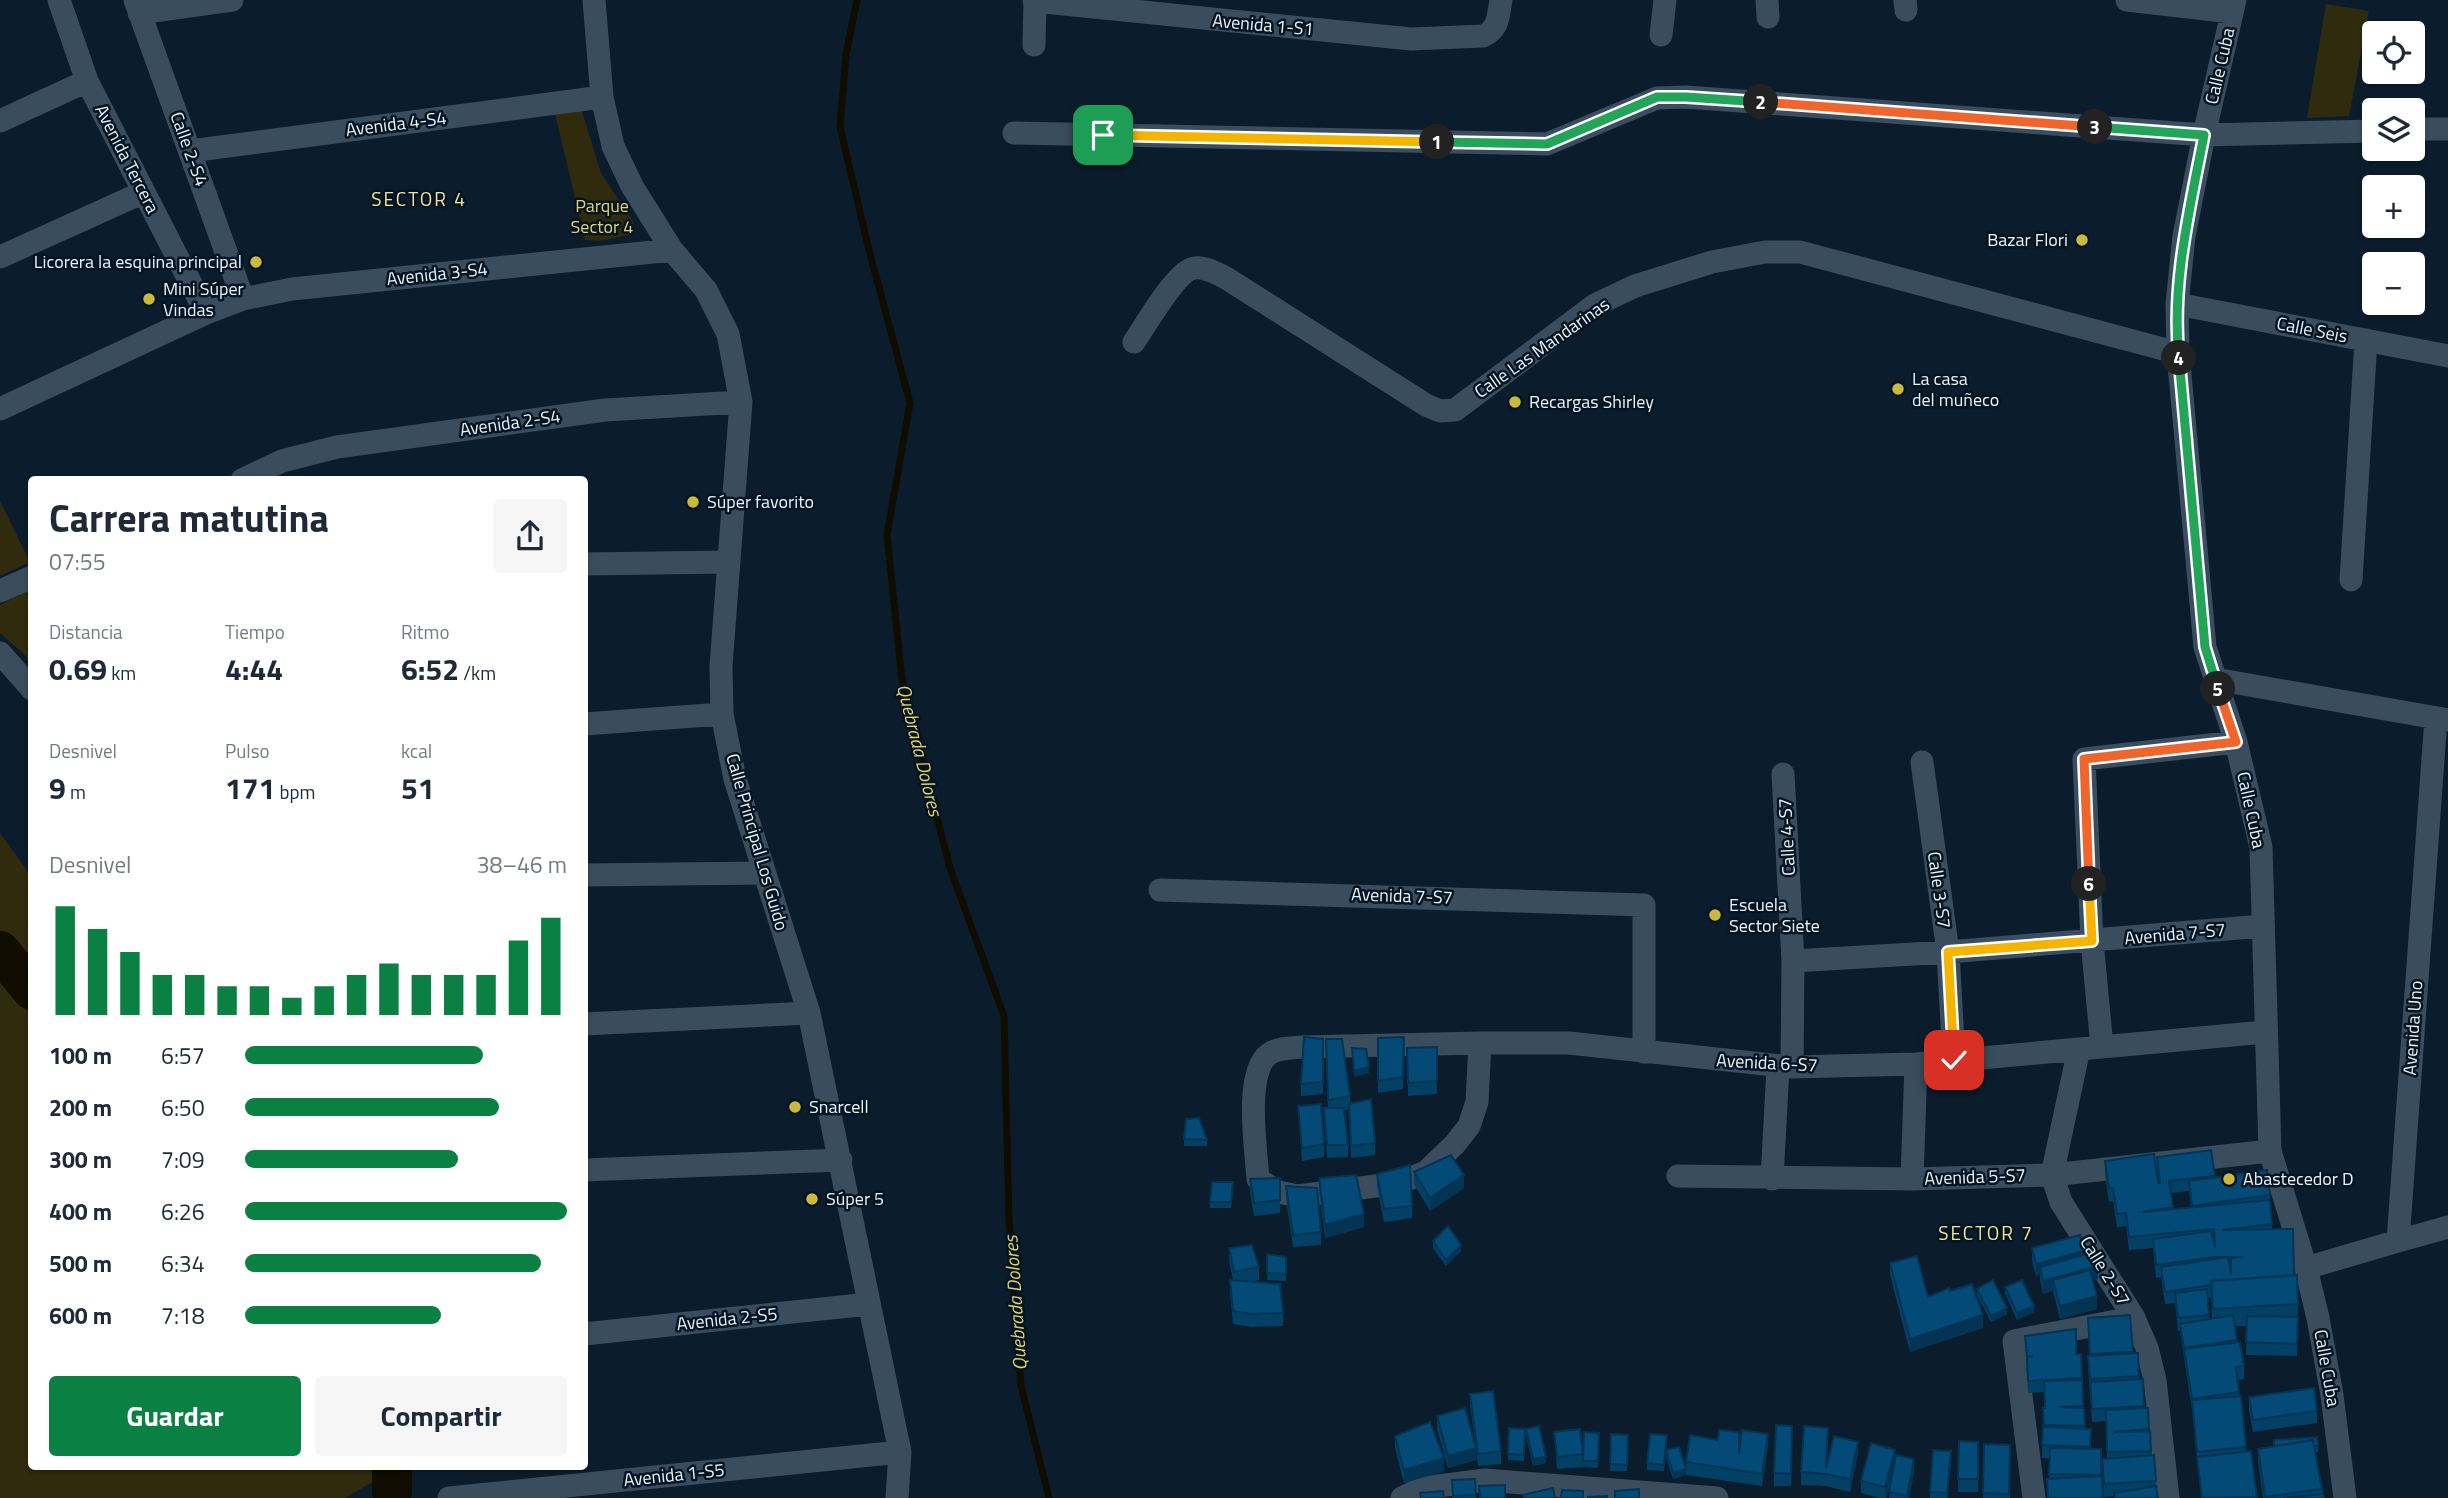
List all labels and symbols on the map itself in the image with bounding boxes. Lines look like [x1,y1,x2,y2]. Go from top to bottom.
street label: Avenida 1-S1 [1211,7,1315,42]
street label: Calle Cuba [2198,25,2241,107]
pin: 2 [1744,84,1778,119]
street label: Avenida Tercera [88,100,167,218]
street label: Avenida 4-S4 [344,104,448,143]
pin [1073,105,1133,165]
street label: Calle 2-S4 [164,108,215,190]
pin: 3 [2078,110,2112,144]
pin: 1 [1420,124,1454,160]
district label: SECTOR 4 [371,184,467,213]
park label: Parque Sector 4 [571,192,633,240]
place label: Bazar Flori [1987,226,2068,253]
marker: Bazar Flori [2074,232,2090,248]
place label: Licorera la esquina principal [34,248,242,275]
marker: Licorera la esquina principal [248,254,264,270]
street label: Avenida 3-S4 [385,255,489,292]
place label: Mini Súper Vindas [163,275,244,323]
marker: Mini Súper Vindas [141,291,157,307]
street label: Calle Las Mandarinas [1469,291,1615,404]
street label: Calle Seis [2275,309,2350,350]
pin: 4 [2162,340,2196,376]
place label: La casa del muñeco [1912,365,1999,413]
marker: La casa del muñeco [1890,381,1906,397]
place label: Recargas Shirley [1529,388,1654,415]
marker: Recargas Shirley [1507,394,1523,410]
street label: Avenida 2-S4 [458,402,562,443]
place label: Súper favorito [707,488,814,515]
marker: Súper favorito [685,494,701,510]
pin: 5 [2200,672,2236,706]
water label: Quebrada Dolores [890,681,951,821]
street label: Calle Principal Los Guido [719,750,796,934]
street label: Calle Cuba [2230,769,2273,851]
street label: Calle 4-S7 [1771,798,1802,876]
street label: Calle 3-S7 [1921,850,1958,930]
pin: 6 [2072,866,2106,902]
street label: Avenida 7-S7 [1351,880,1453,911]
place label: Escuela Sector Siete [1729,891,1820,939]
marker: Escuela Sector Siete [1707,907,1723,923]
street label: Avenida 7-S7 [2123,916,2227,951]
street label: Avenida Uno [2396,980,2429,1076]
pin [1924,1030,1984,1090]
street label: Avenida 6-S7 [1716,1046,1818,1079]
place label: Snarcell [809,1093,869,1120]
marker: Snarcell [787,1099,803,1115]
street label: Avenida 5-S7 [1924,1161,2026,1192]
place label: Abastecedor D [2243,1165,2354,1192]
marker: Abastecedor D [2221,1171,2237,1187]
place label: Súper 5 [826,1185,884,1212]
marker: Súper 5 [804,1191,820,1207]
district label: SECTOR 7 [1938,1218,2034,1247]
street label: Calle 2-S7 [2073,1231,2137,1311]
water label: Quebrada Dolores [995,1233,1034,1371]
street label: Avenida 2-S5 [675,1300,779,1337]
street label: Calle Cuba [2307,1327,2348,1409]
street label: Avenida 1-S5 [622,1456,726,1493]

